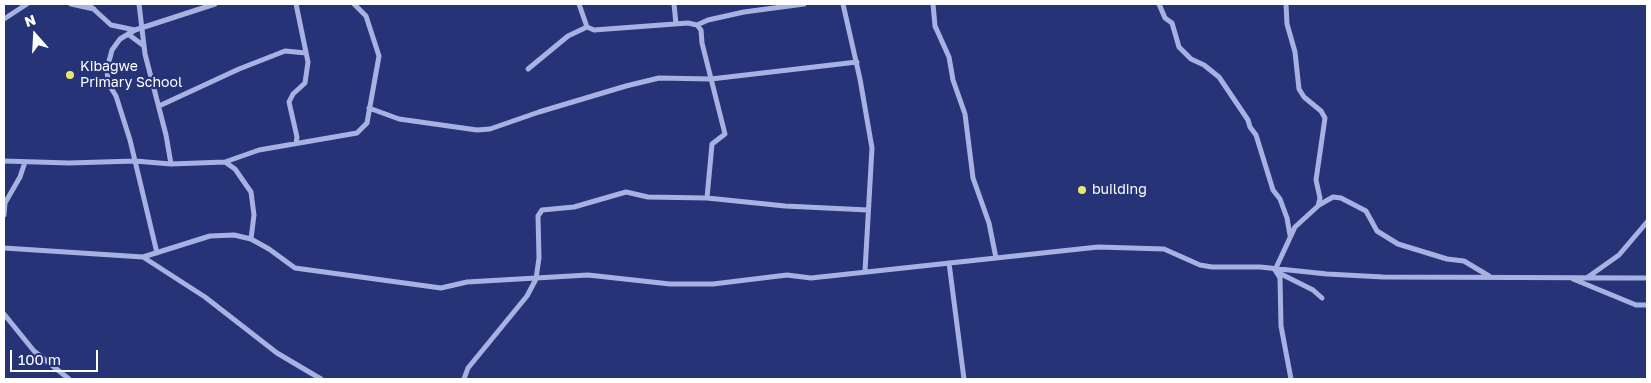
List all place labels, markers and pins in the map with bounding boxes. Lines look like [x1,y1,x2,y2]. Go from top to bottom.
place label: Kibagwe Primary School [80,59,182,92]
marker: Kibagwe Primary School [64,69,76,81]
place label: building [1092,182,1147,198]
marker: building [1076,184,1088,196]

